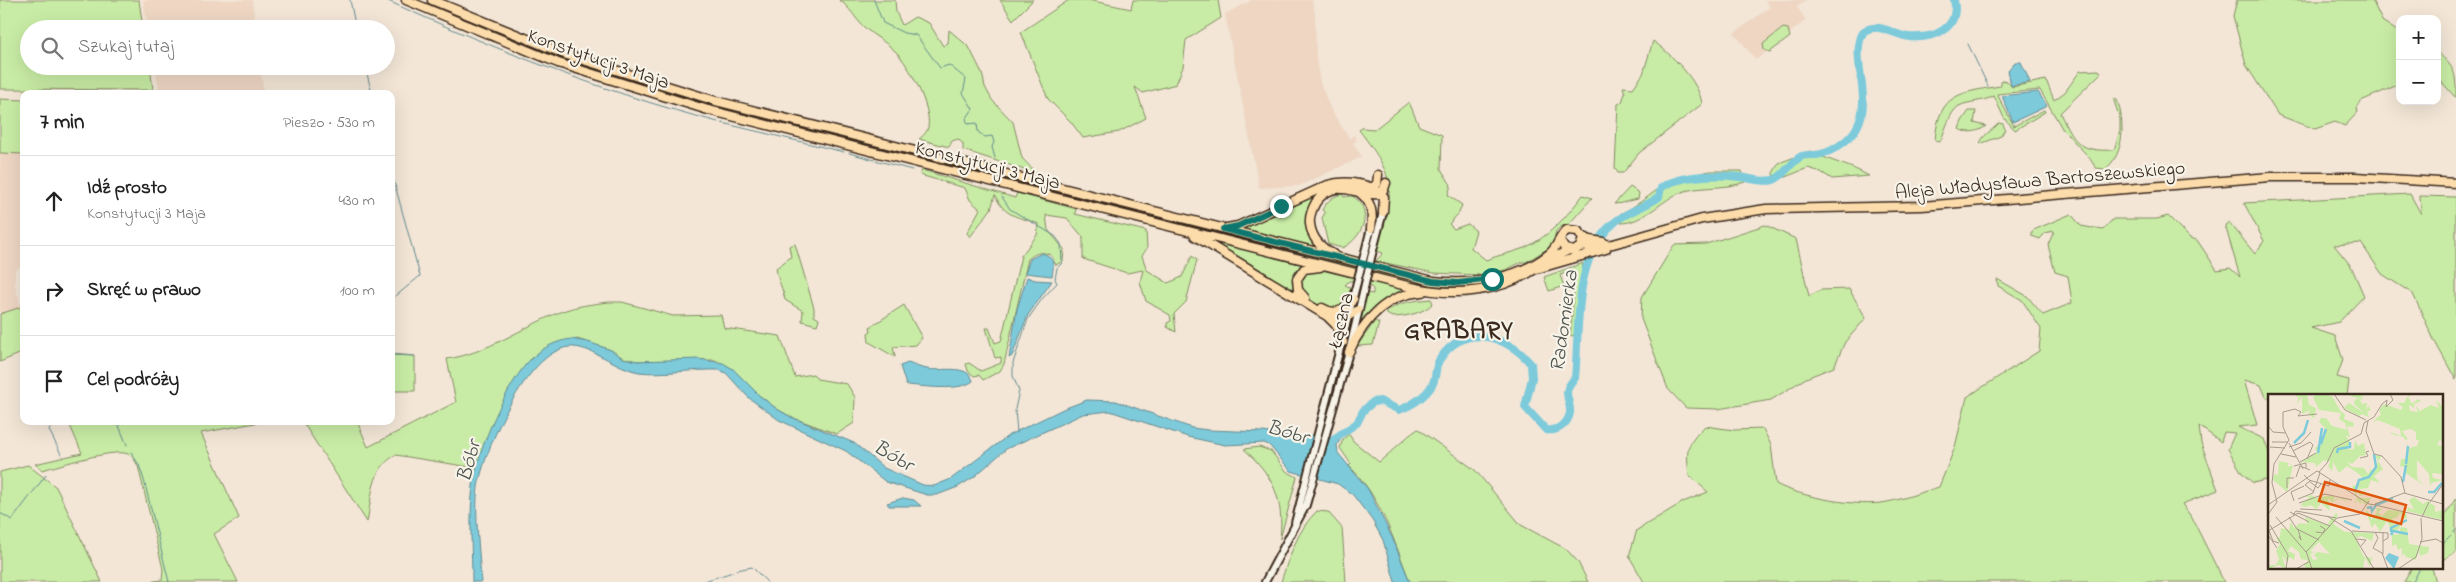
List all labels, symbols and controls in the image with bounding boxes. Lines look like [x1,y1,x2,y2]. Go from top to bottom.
map controls [2396,15,2441,105]
button: + [2396,15,2441,60]
search box [20,20,395,75]
street label: Konstytucji 3 Maja [523,22,673,98]
icon: search [38,34,66,62]
text: Szukaj tutaj [78,34,174,61]
button: − [2396,60,2441,105]
text: 7 min [40,108,84,138]
text: Pieszo · 530 m [283,111,375,135]
street label: Konstytucji 3 Maja [912,134,1063,198]
street label: Aleja Władysława Bartoszewskiego [1894,154,2187,210]
text: Idź prosto [87,175,167,202]
icon: ahead [40,187,68,215]
text: 430 m [338,189,375,213]
route end [1270,195,1293,218]
text: Konstytucji 3 Maja [87,202,206,226]
route start [1481,268,1504,291]
water label: Radomierka [1543,268,1587,374]
icon: right [40,277,68,305]
text: Skręć w prawo [87,277,201,304]
text: 100 m [340,279,375,303]
street label: Łączna [1322,290,1363,352]
district label: GRABARY [1404,314,1514,350]
icon: arrive [40,367,68,395]
text: Cel podróży [87,367,179,394]
inset map [2268,394,2444,570]
water label: Bóbr [1263,413,1314,454]
water label: Bóbr [867,433,921,481]
water label: Bóbr [450,435,491,486]

